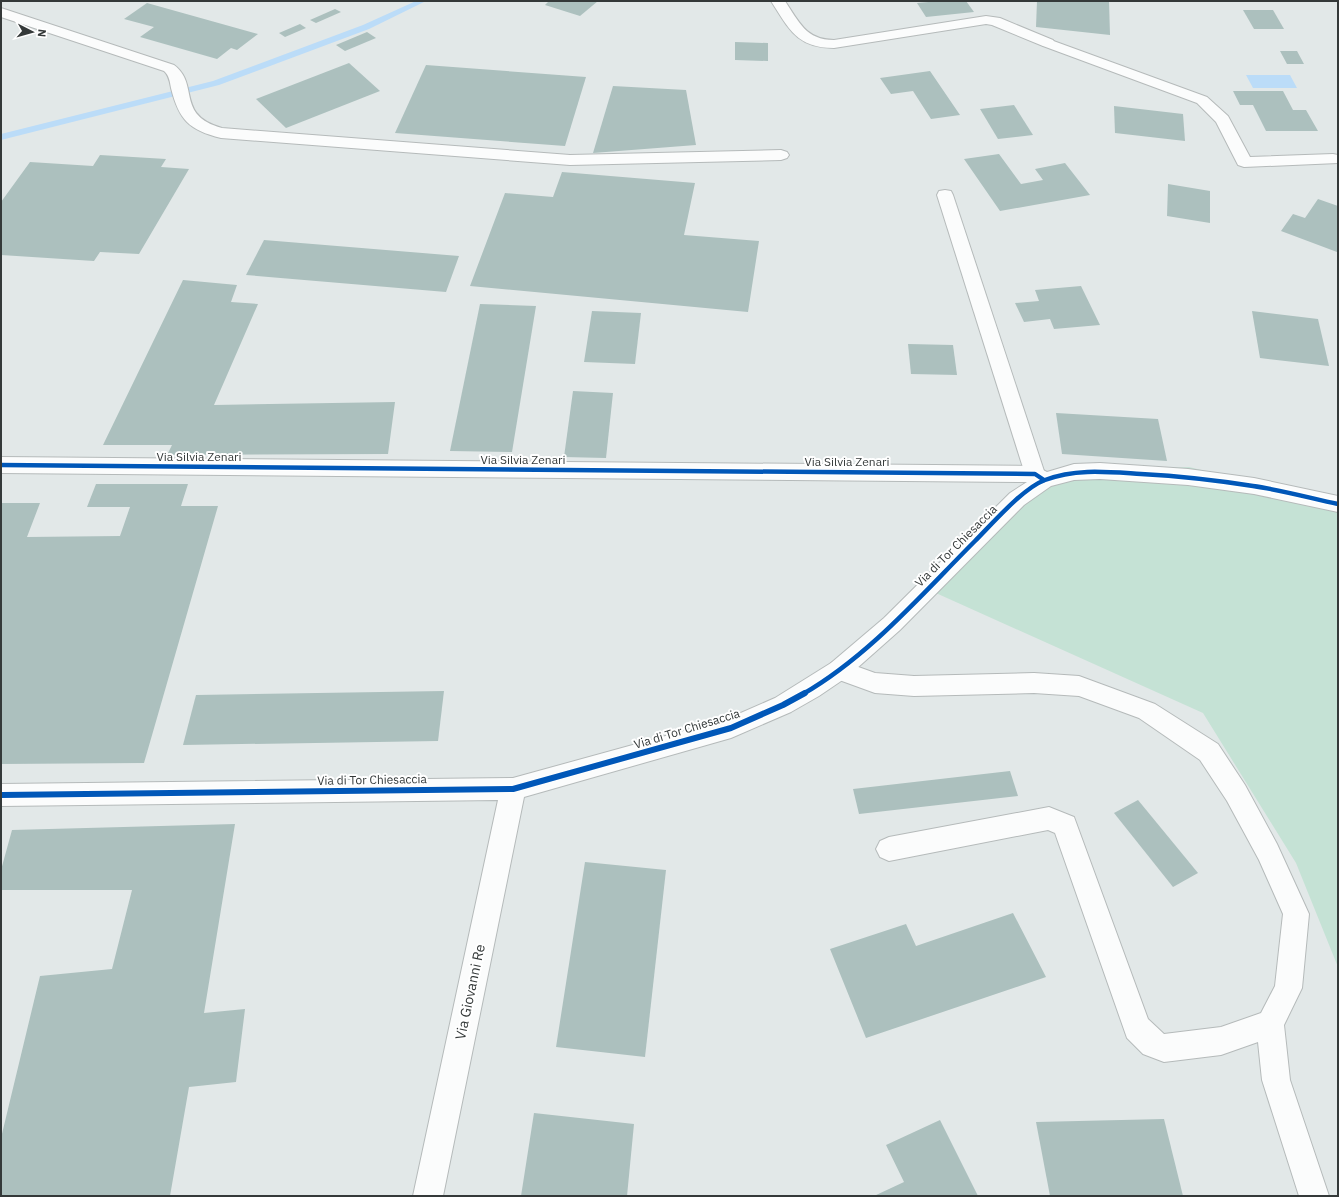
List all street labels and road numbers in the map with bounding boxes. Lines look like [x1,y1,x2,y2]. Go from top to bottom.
street label: Via Silvia Zenari [157,449,241,464]
street label: Via Silvia Zenari [481,452,565,467]
street label: Via Silvia Zenari [805,454,889,469]
street label: Via di Tor Chiesaccia [911,501,1000,590]
street label: Via di Tor Chiesaccia [632,705,742,752]
street label: Via di Tor Chiesaccia [317,771,428,788]
street label: Via Giovanni Re [451,942,489,1041]

